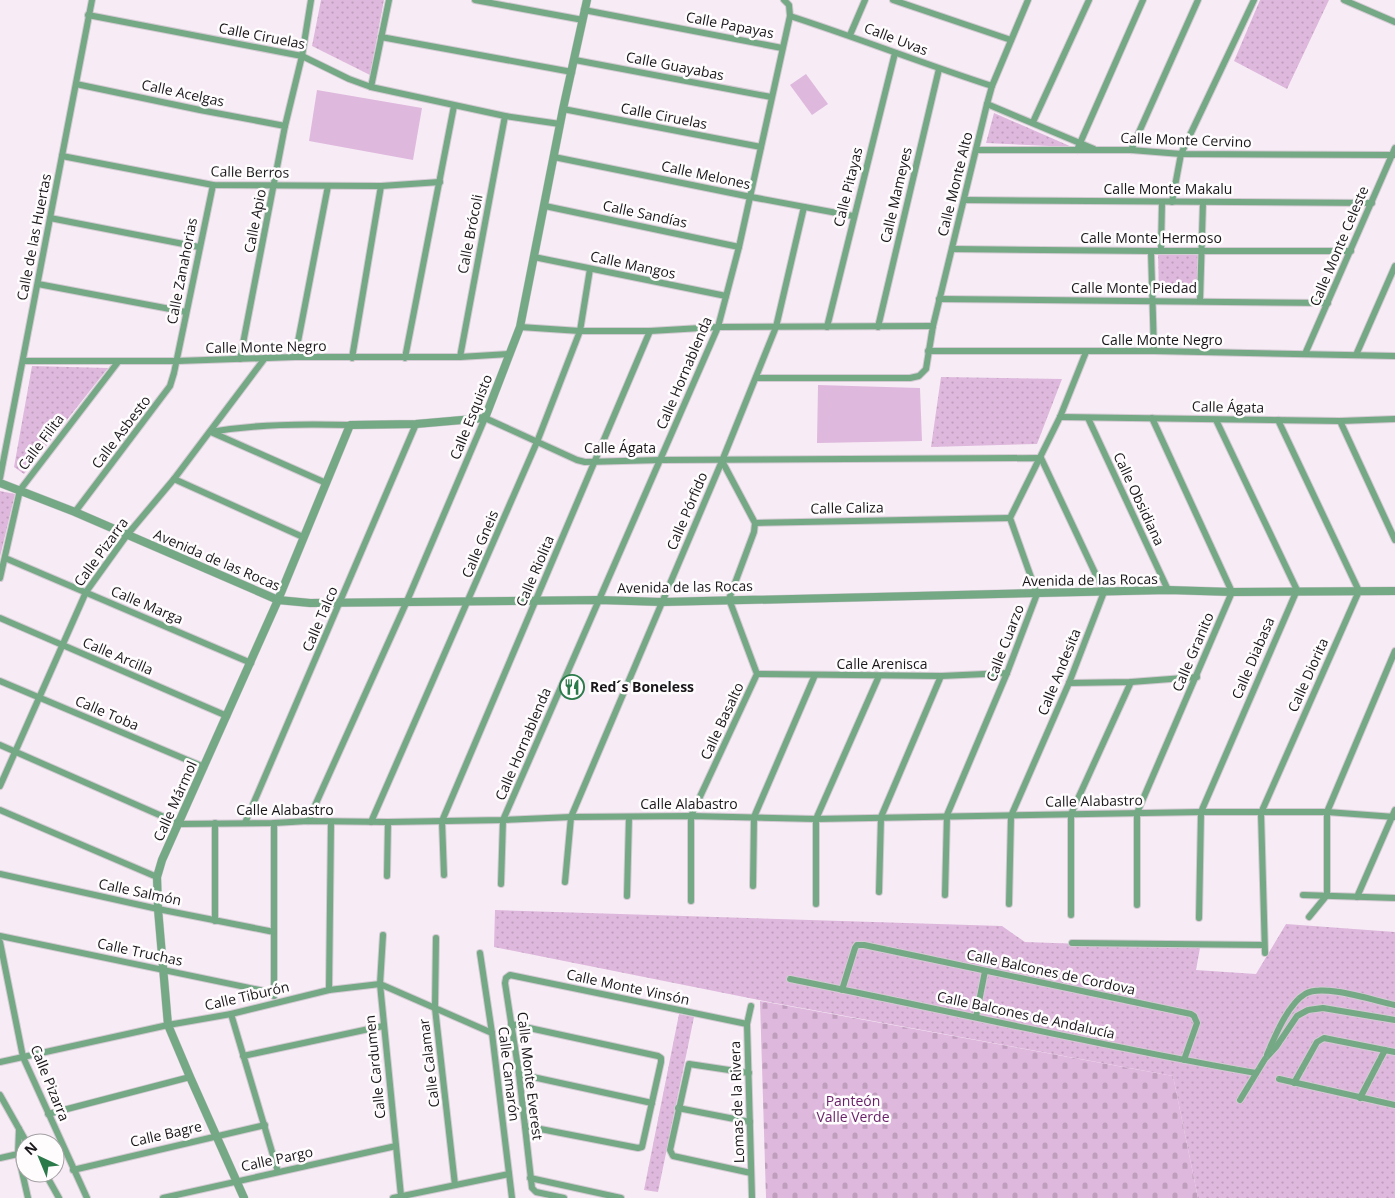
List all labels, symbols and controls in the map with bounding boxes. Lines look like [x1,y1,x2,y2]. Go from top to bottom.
street label: Calle Papayas [685,7,776,42]
street label: Calle Ciruelas [217,18,307,53]
street label: Calle Uvas [862,18,931,59]
street label: Calle Guayabas [624,47,726,84]
street label: Calle Acelgas [140,74,227,111]
street label: Calle Ciruelas [619,98,709,133]
street label: Calle Monte Cervino [1120,128,1252,151]
street label: Calle Monte Alto [932,130,977,238]
street label: Calle Pitayas [828,145,867,229]
street label: Calle Mameyes [875,145,916,245]
street label: Calle Melones [660,156,753,193]
street label: Calle Berros [211,161,290,182]
street label: Calle de las Huertas [12,172,55,302]
street label: Calle Monte Makalu [1104,179,1232,198]
street label: Calle Monte Celeste [1305,183,1373,309]
street label: Calle Apio [239,187,270,254]
street label: Calle Brócoli [452,193,487,275]
street label: Calle Sandías [601,195,689,232]
street label: Calle Zanahorias [162,216,201,326]
street label: Calle Monte Hermoso [1080,228,1222,247]
street label: Calle Mangos [589,246,678,283]
street label: Calle Monte Piedad [1071,278,1197,297]
street label: Calle Hornablenda [651,313,716,432]
street label: Calle Monte Negro [1101,330,1223,349]
street label: Calle Monte Negro [205,336,327,357]
street label: Calle Esquisto [445,371,496,462]
street label: Calle Asbesto [87,391,154,472]
street label: Calle Ágata [1192,396,1264,417]
street label: Calle Filita [13,410,68,474]
street label: Calle Ágata [584,438,656,457]
street label: Calle Obsidiana [1109,449,1169,549]
street label: Calle Pórfido [662,469,711,553]
street label: Calle Caliza [810,497,884,518]
street label: Calle Gneis [457,507,502,581]
street label: Calle Pizarra [69,513,132,590]
street label: Avenida de las Rocas [151,524,284,595]
street label: Calle Riolita [511,532,558,609]
street label: Avenida de las Rocas [1022,569,1158,590]
street label: Avenida de las Rocas [617,576,753,597]
street label: Calle Marga [108,581,186,628]
street label: Calle Talco [297,583,342,654]
street label: Calle Cuarzo [981,602,1028,684]
street label: Calle Granito [1167,609,1218,694]
street label: Calle Diabasa [1227,614,1278,702]
street label: Calle Andesita [1032,626,1085,718]
street label: Calle Arcilla [80,632,156,679]
street label: Calle Diorita [1283,635,1332,715]
street label: Calle Arenisca [837,654,927,673]
restaurant icon: Red´s Boneless [559,674,585,700]
place label: Red´s Boneless [590,677,694,696]
street label: Calle Basalto [695,679,748,763]
street label: Calle Hornablenda [490,684,555,803]
street label: Calle Toba [72,691,142,735]
street label: Calle Mármol [148,758,201,844]
street label: Calle Alabastro [1045,790,1143,811]
street label: Calle Alabastro [640,794,738,813]
street label: Calle Alabastro [236,800,334,819]
street label: Calle Salmón [97,873,183,910]
street label: Calle Truchas [96,933,185,970]
street label: Calle Balcones de Cordova [965,944,1137,999]
street label: Calle Monte Vinsón [565,964,691,1009]
street label: Calle Tiburón [203,977,291,1014]
street label: Calle Balcones de Andalucía [935,986,1117,1043]
street label: Calle Monte Everest [513,1011,548,1141]
street label: Calle Cardumen [360,1014,389,1120]
street label: Calle Calamar [414,1017,443,1109]
street label: Calle Camarón [494,1026,525,1122]
street label: Lomas de la Rivera [725,1041,748,1163]
street label: Calle Pizarra [27,1042,74,1124]
park label: Panteón Valle Verde [816,1091,890,1126]
street label: Calle Bagre [128,1116,204,1151]
north arrow [15,1133,65,1183]
text: N [20,1137,41,1159]
street label: Calle Pargo [239,1142,315,1175]

